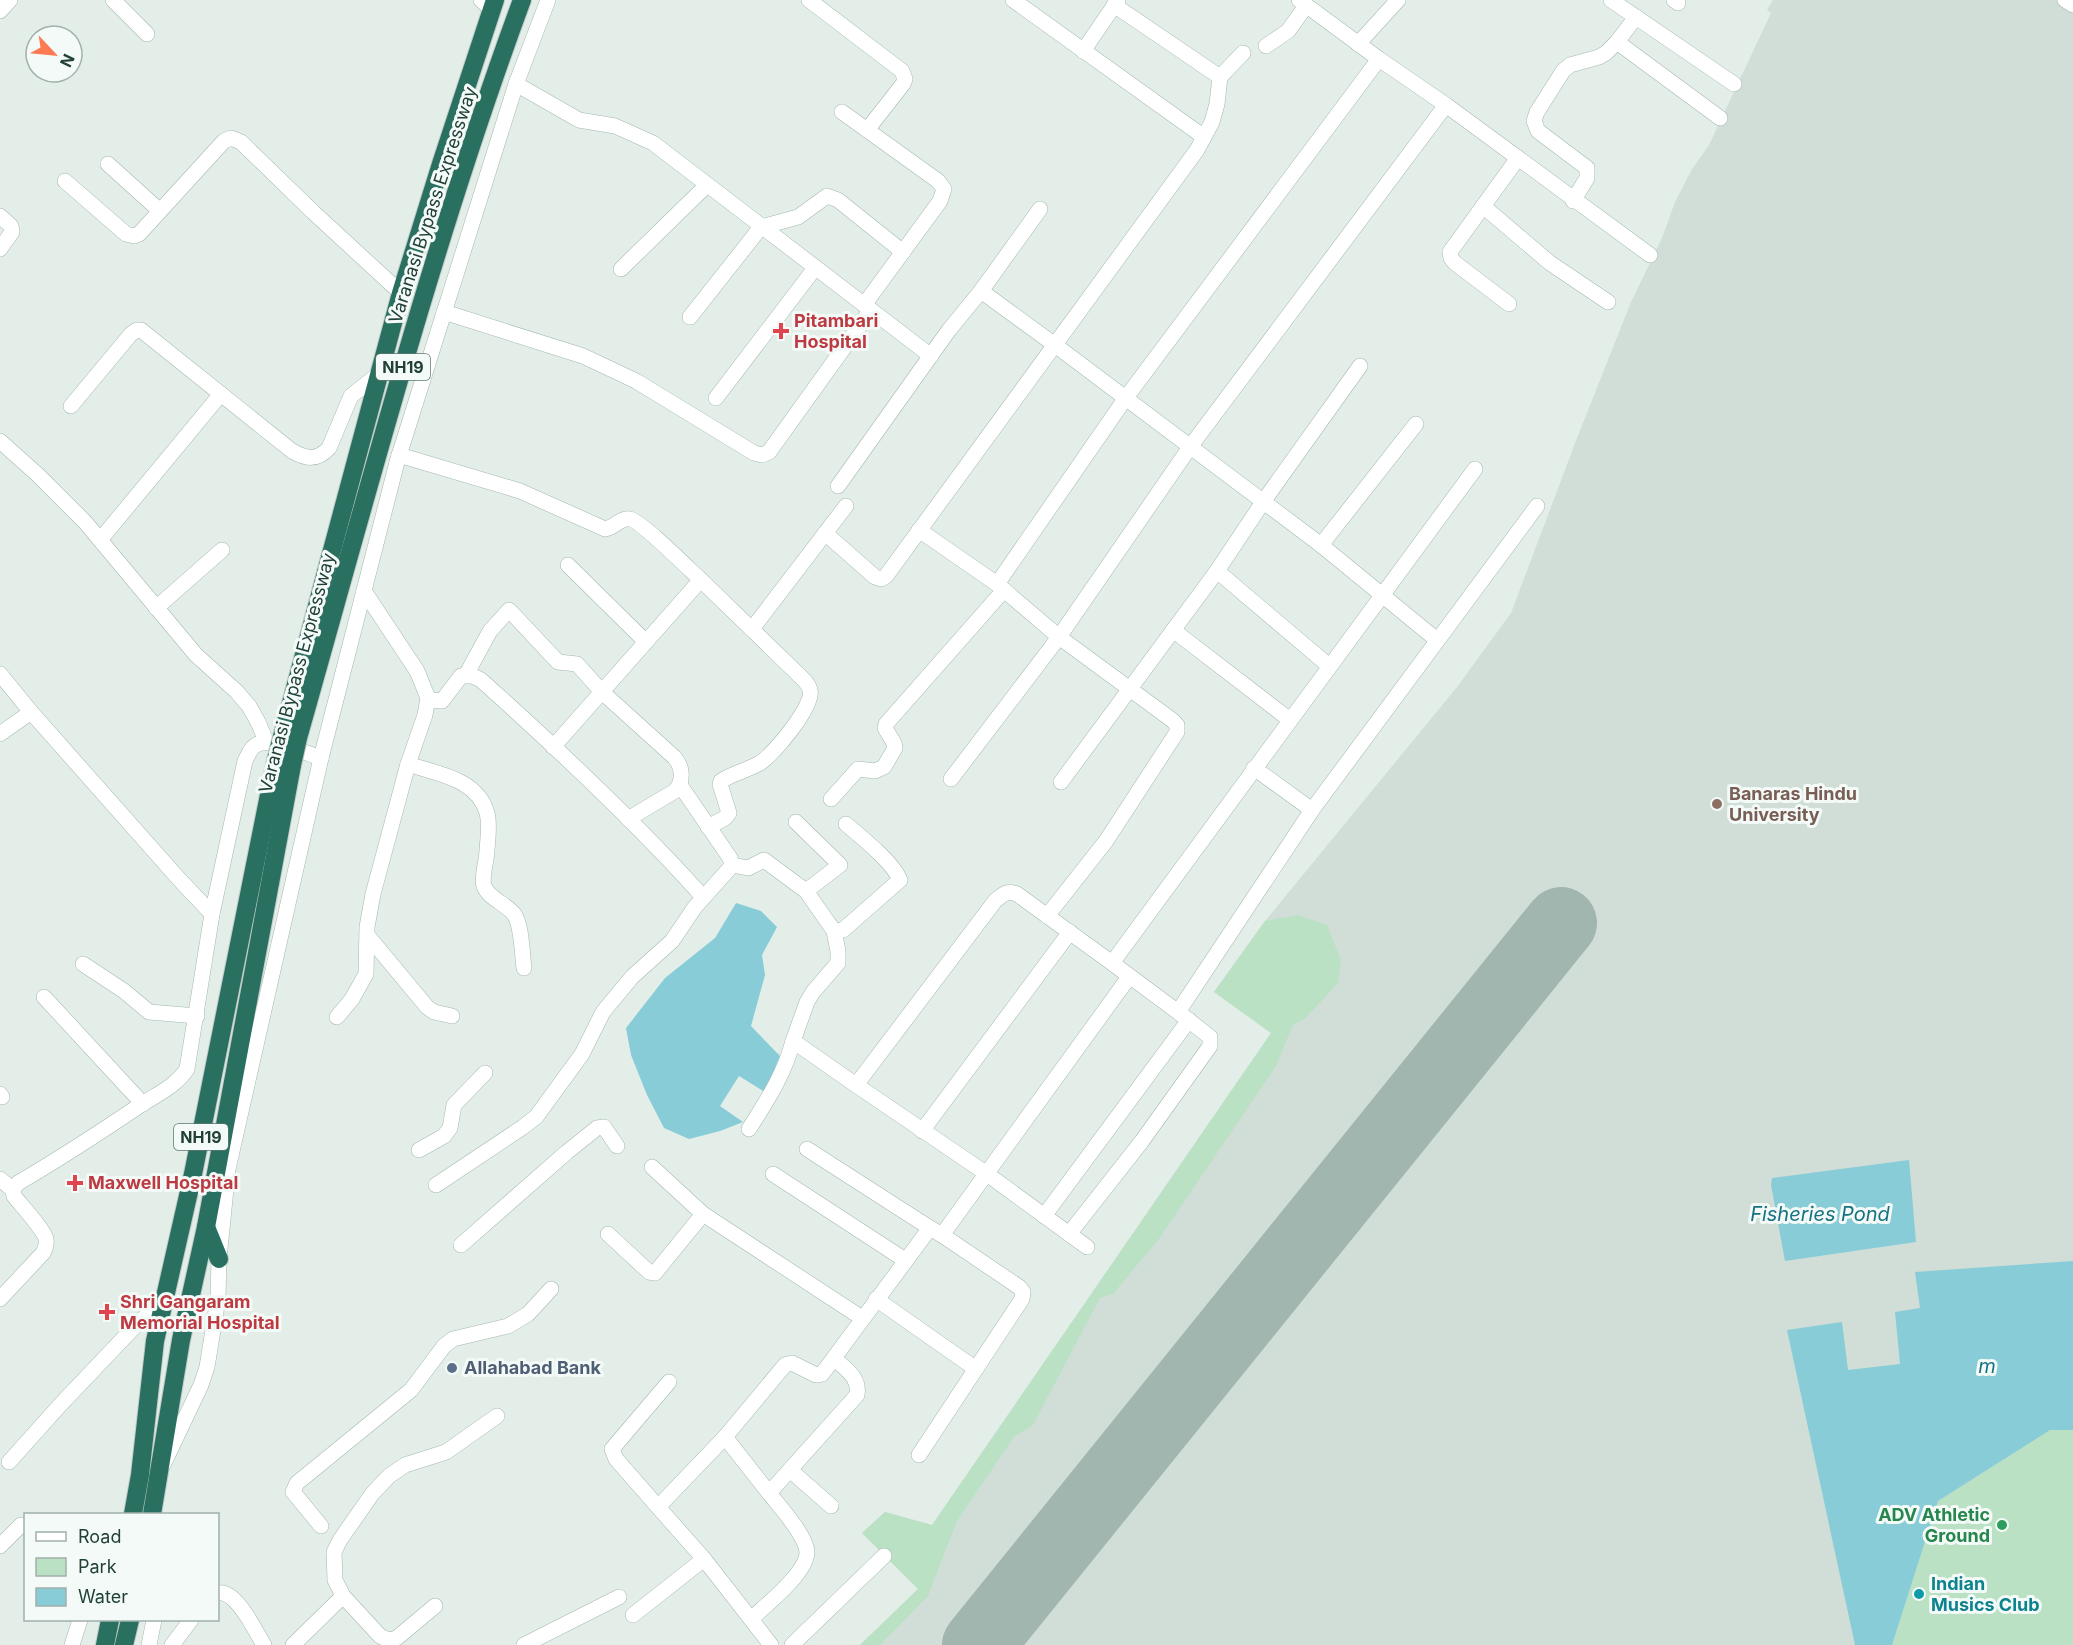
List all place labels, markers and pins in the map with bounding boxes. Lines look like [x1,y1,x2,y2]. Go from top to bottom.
place label: Pitambari Hospital [794,310,878,352]
marker: Pitambari Hospital [772,322,790,340]
place label: Banaras Hindu University [1729,783,1857,825]
marker: Banaras Hindu University [1710,797,1724,811]
place label: Maxwell Hospital [88,1172,238,1193]
marker: Maxwell Hospital [66,1174,84,1192]
place label: Shri Gangaram Memorial Hospital [120,1291,280,1333]
marker: Shri Gangaram Memorial Hospital [98,1303,116,1321]
place label: Allahabad Bank [464,1357,601,1378]
marker: Allahabad Bank [445,1361,459,1375]
place label: ADV Athletic Ground [1878,1504,1990,1546]
marker: ADV Athletic Ground [1995,1518,2009,1532]
place label: Indian Musics Club [1931,1573,2040,1615]
marker: Indian Musics Club [1912,1587,1926,1601]

